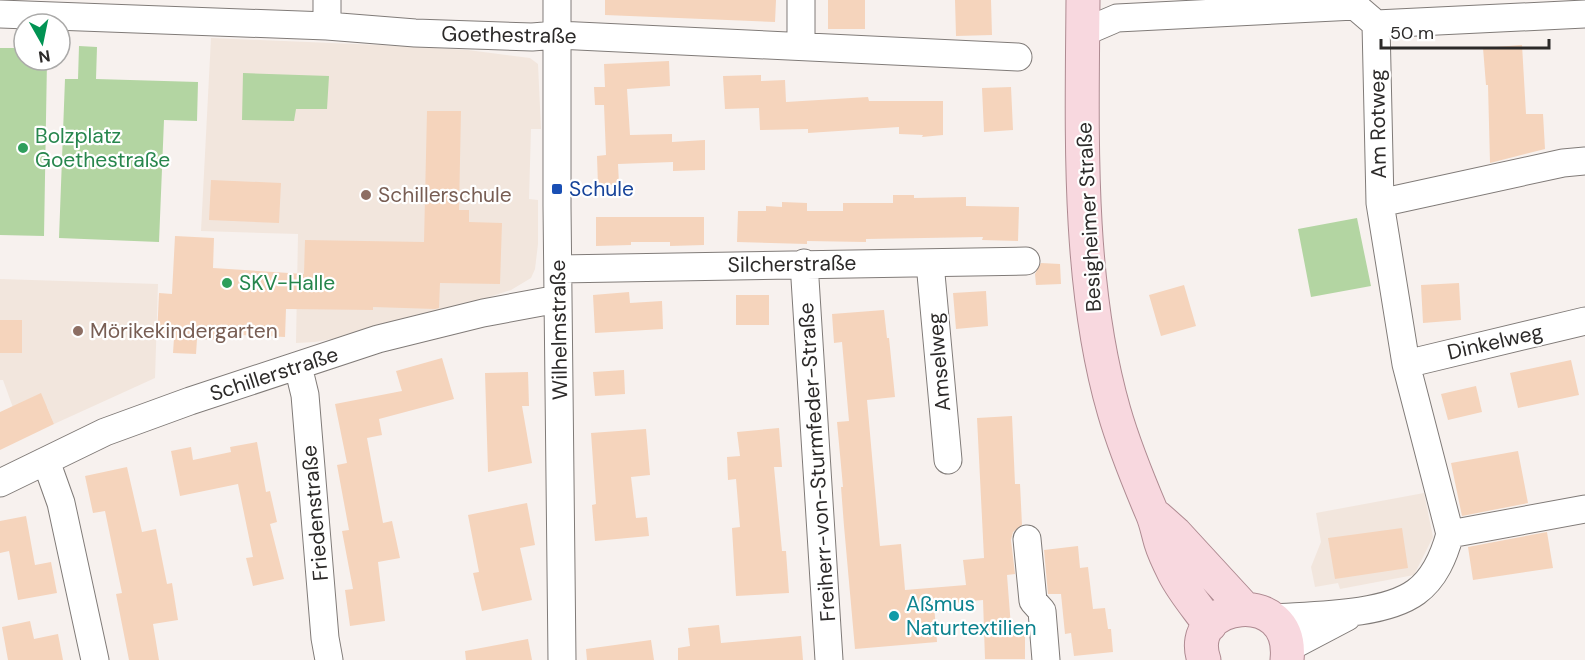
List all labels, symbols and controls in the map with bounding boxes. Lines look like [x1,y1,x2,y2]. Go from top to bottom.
north arrow [12,12,72,72]
scale bar [1381,12,1549,50]
street label: Goethestraße [441,20,577,50]
text: 50 m [1390,21,1434,45]
text: N [37,45,52,68]
street label: Am Rotweg [1363,69,1393,179]
street label: Besigheimer Straße [1070,121,1108,313]
place label: Bolzplatz Goethestraße [35,122,170,174]
marker: Bolzplatz Goethestraße [16,141,30,155]
place label: Schule [569,175,634,203]
place label: Schillerschule [378,181,512,209]
marker: Schule [550,182,564,196]
marker: Schillerschule [359,188,373,202]
street label: Silcherstraße [727,249,857,279]
street label: Wilhelmstraße [544,259,574,400]
place label: SKV-Halle [239,269,335,297]
marker: SKV-Halle [220,276,234,290]
street label: Freiherr-von-Sturmfeder-Straße [792,301,842,622]
street label: Amselweg [921,311,957,413]
place label: Mörikekindergarten [90,317,278,345]
street label: Dinkelweg [1444,317,1546,367]
marker: Mörikekindergarten [71,324,85,338]
street label: Schillerstraße [206,340,342,408]
street label: Friedenstraße [295,444,335,582]
place label: Aßmus Naturtextilien [906,590,1036,642]
marker: Aßmus Naturtextilien [887,609,901,623]

